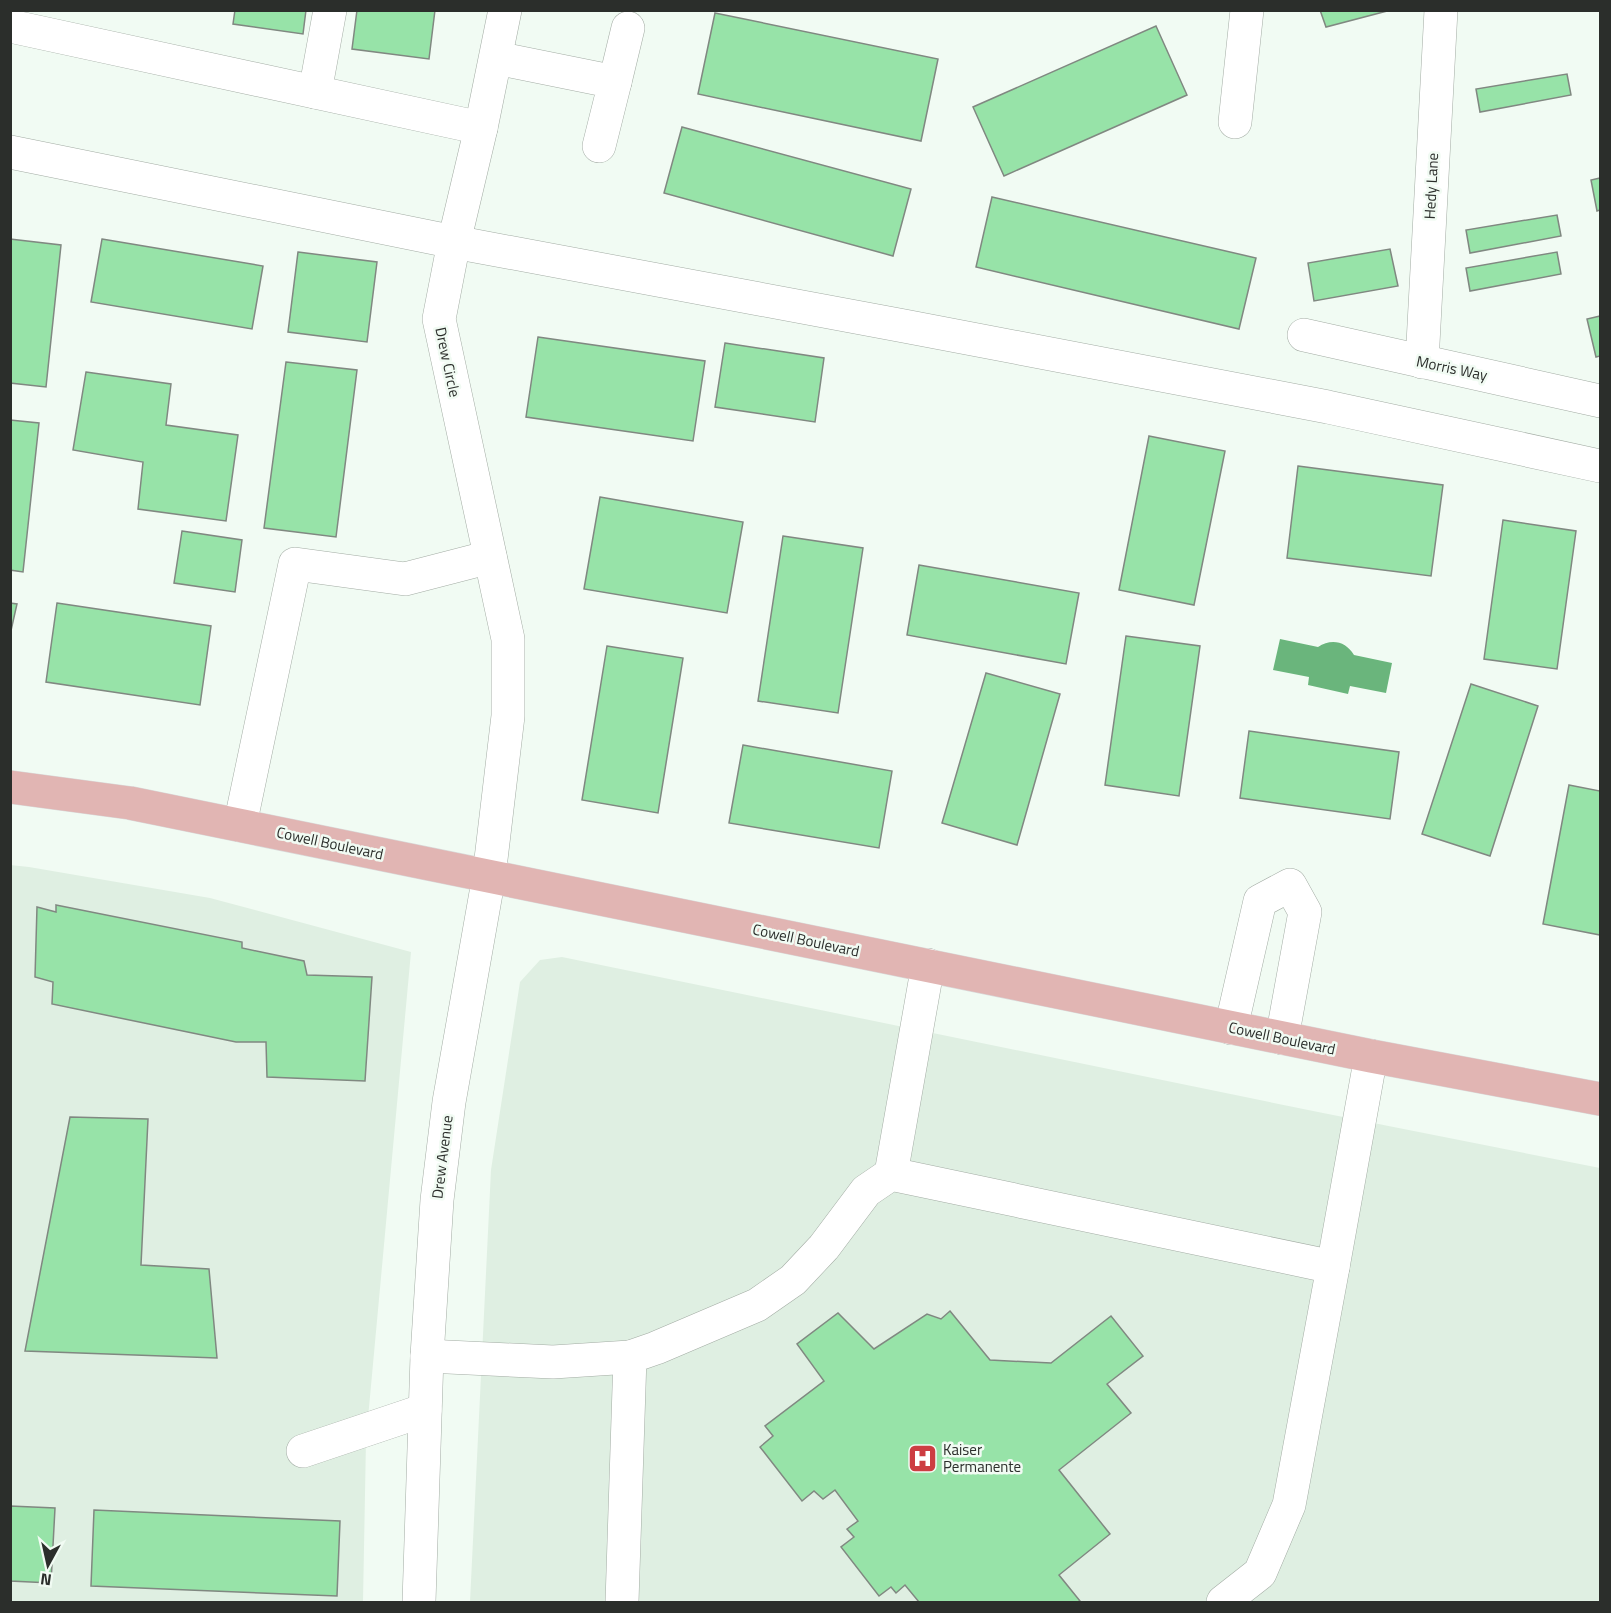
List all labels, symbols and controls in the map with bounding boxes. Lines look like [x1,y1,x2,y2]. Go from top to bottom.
street label: Hedy Lane [1418,152,1444,220]
street label: Drew Circle [429,325,467,399]
street label: Morris Way [1414,349,1490,387]
street label: Cowell Boulevard [274,820,386,866]
street label: Cowell Boulevard [750,917,862,963]
street label: Cowell Boulevard [1226,1015,1338,1061]
street label: Drew Avenue [425,1114,459,1200]
place label: Kaiser Permanente [943,1438,1021,1478]
hospital icon: Kaiser Permanente [906,1442,938,1474]
north arrow [18,1535,78,1595]
text: N [39,1567,53,1593]

